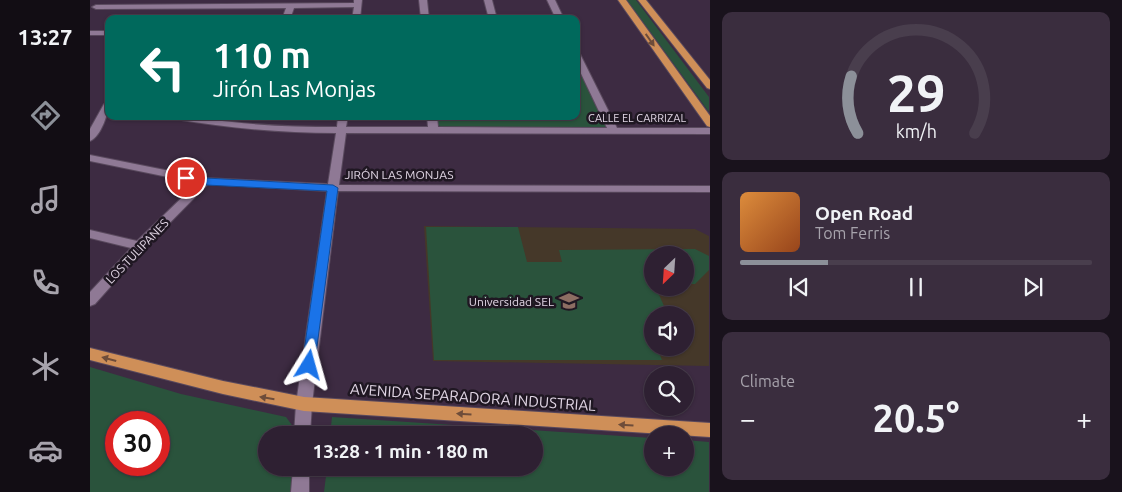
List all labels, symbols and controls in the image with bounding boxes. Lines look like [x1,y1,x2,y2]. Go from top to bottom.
text: 13:27 [17,24,73,49]
one-way arrow [645,33,655,47]
icon: left [130,35,195,100]
text: 110 m [213,35,311,75]
text: 29 [887,64,945,122]
text: Jirón Las Monjas [213,76,376,101]
icon: directions [28,98,63,133]
street label: CALLE EL CARRIZAL [588,112,686,124]
text: km/h [895,121,937,141]
pin [165,157,207,199]
icon: arrive [172,164,200,192]
street label: JIRÓN LAS MONJAS [344,168,454,181]
icon: music [28,182,63,217]
text: Open Road [815,202,913,224]
street label: LOS TULIPANES [103,216,171,286]
text: Tom Ferris [815,224,890,242]
north arrow [644,246,694,296]
map controls [644,246,694,476]
icon: phone [28,265,63,300]
icon: previous [785,273,813,301]
icon: pause [902,273,930,301]
icon: next [1019,273,1047,301]
school or university icon: Universidad SEL [558,290,580,312]
place label: Universidad SEL [469,295,554,308]
button: sound [644,306,694,356]
position arrow [282,338,334,390]
icon: climate [28,349,63,384]
one-way arrow [102,355,117,363]
button: search [644,366,694,416]
text: Climate [740,372,795,390]
street label: AVENIDA SEPARADORA INDUSTRIAL [350,380,597,414]
one-way arrow [259,394,275,402]
text: 20.5° [872,397,960,439]
text: − [740,403,756,434]
text: + [1076,403,1092,434]
one-way arrow [456,410,472,418]
speed limit sign: 30 [105,411,170,476]
one-way arrow [618,420,634,428]
button: + [644,426,694,476]
icon: car [28,433,63,468]
text: 13:28 · 1 min · 180 m [313,440,488,462]

